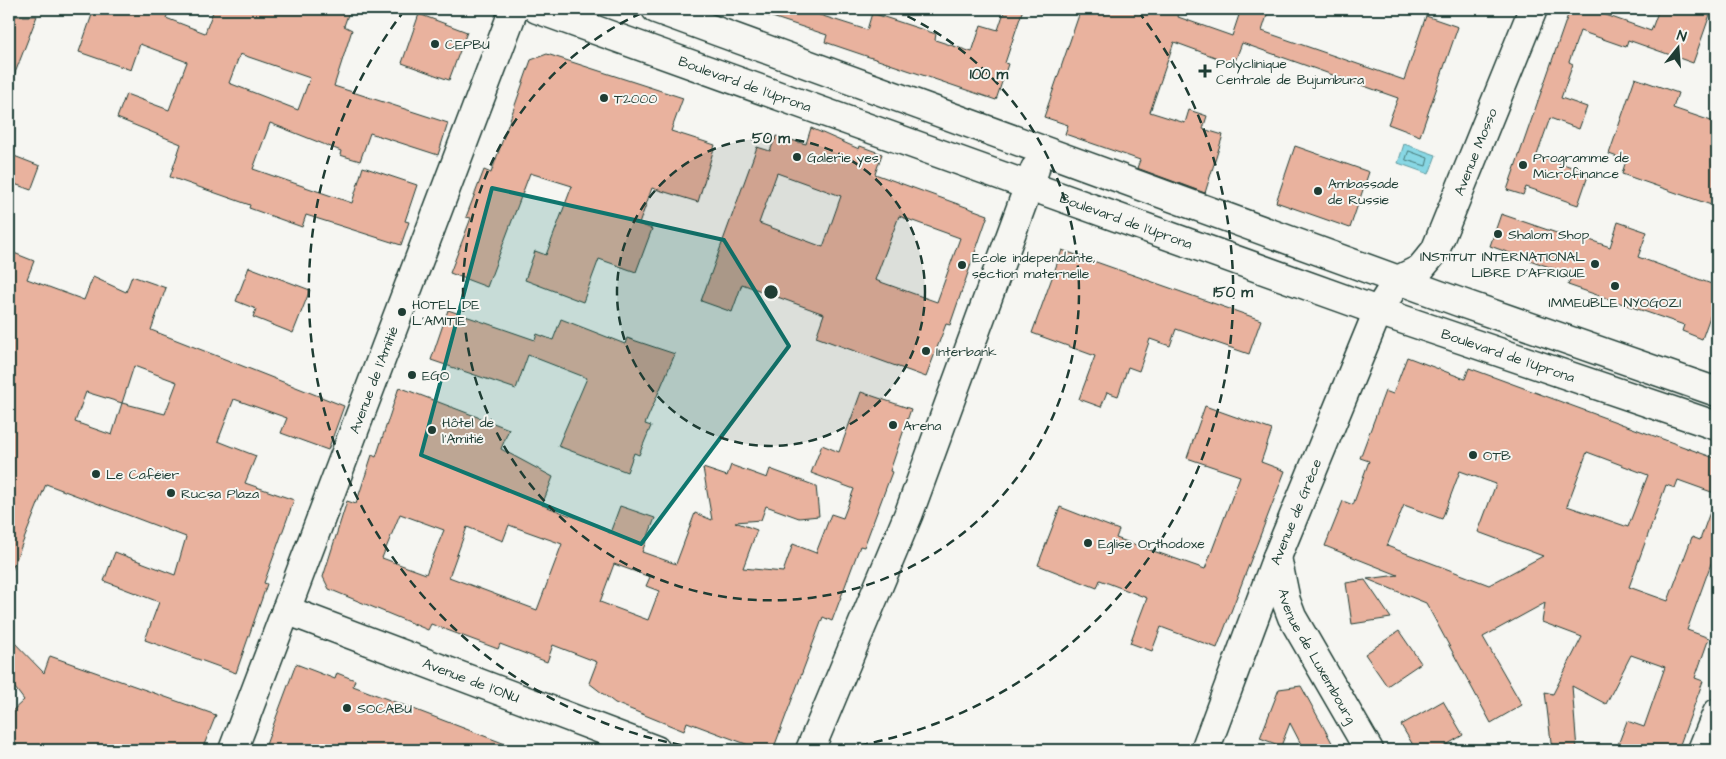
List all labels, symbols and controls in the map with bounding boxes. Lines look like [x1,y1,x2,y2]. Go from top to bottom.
north arrow [1654,22,1704,72]
text: N [1674,26,1689,47]
place label: CEPBU [445,35,490,55]
marker: CEPBU [429,38,441,50]
street label: Boulevard de l'Uprona [675,52,814,118]
place label: Polyclinique Centrale de Bujumbura [1216,54,1364,90]
text: 100 m [970,64,1009,85]
marker: Polyclinique Centrale de Bujumbura [1198,64,1212,78]
place label: T2000 [614,89,657,109]
marker: T2000 [598,92,610,104]
street label: Avenue Mosso [1450,105,1503,199]
text: 50 m [752,128,790,149]
place label: Galerie yes [807,148,879,168]
place label: Programme de Microfinance [1533,148,1630,184]
marker: Galerie yes [791,151,803,163]
marker: Programme de Microfinance [1517,159,1529,171]
place label: Ambassade de Russie [1328,174,1399,210]
marker: Ambassade de Russie [1312,185,1324,197]
street label: Boulevard de l'Uprona [1057,188,1195,255]
place label: Shalom Shop [1508,225,1589,245]
marker: Shalom Shop [1492,228,1504,240]
place label: INSTITUT INTERNATIONAL LIBRE D'AFRIQUE [1420,247,1586,283]
place label: Ecole independante, section maternelle [972,248,1096,284]
marker: INSTITUT INTERNATIONAL LIBRE D'AFRIQUE [1589,258,1601,270]
marker: Ecole independante, section maternelle [956,259,968,271]
marker: IMMEUBLE NYOGOZI [1609,280,1621,292]
text: 150 m [1213,282,1253,303]
centre of rings [762,283,780,301]
place label: IMMEUBLE NYOGOZI [1549,293,1681,313]
place label: HOTEL DE L'AMITIE [412,295,480,331]
marker: HOTEL DE L'AMITIE [396,306,408,318]
street label: Avenue de l'Amitié [345,323,404,437]
street label: Boulevard de l'Uprona [1438,324,1577,388]
place label: Interbank [936,342,997,362]
marker: Interbank [920,345,932,357]
place label: EGO [422,366,449,386]
marker: EGO [406,369,418,381]
place label: Hôtel de l'Amitié [442,413,495,449]
place label: Arena [903,416,941,436]
marker: Arena [887,419,899,431]
marker: Hôtel de l'Amitié [426,424,438,436]
place label: OTB [1483,446,1511,466]
marker: OTB [1467,449,1479,461]
street label: Avenue de Grèce [1266,456,1327,568]
place label: Le Caféier [106,465,179,485]
marker: Le Caféier [90,468,102,480]
place label: Rucsa Plaza [181,484,259,504]
marker: Rucsa Plaza [165,487,177,499]
place label: Eglise Orthodoxe [1098,534,1205,554]
marker: Eglise Orthodoxe [1082,537,1094,549]
street label: Avenue de Luxembourg [1273,587,1361,728]
street label: Avenue de l'ONU [420,654,522,708]
place label: SOCABU [357,699,412,719]
marker: SOCABU [341,702,353,714]

